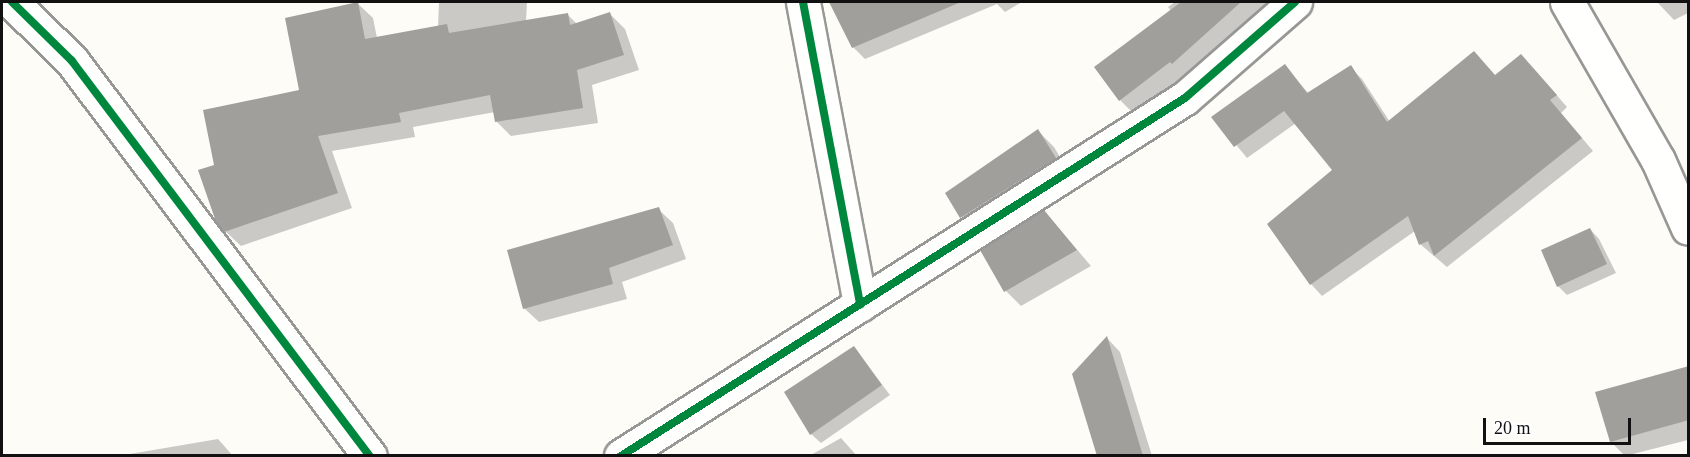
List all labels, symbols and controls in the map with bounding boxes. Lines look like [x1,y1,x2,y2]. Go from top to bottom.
scale bar [1486,406,1634,444]
text: 20 m [1494,418,1531,438]

